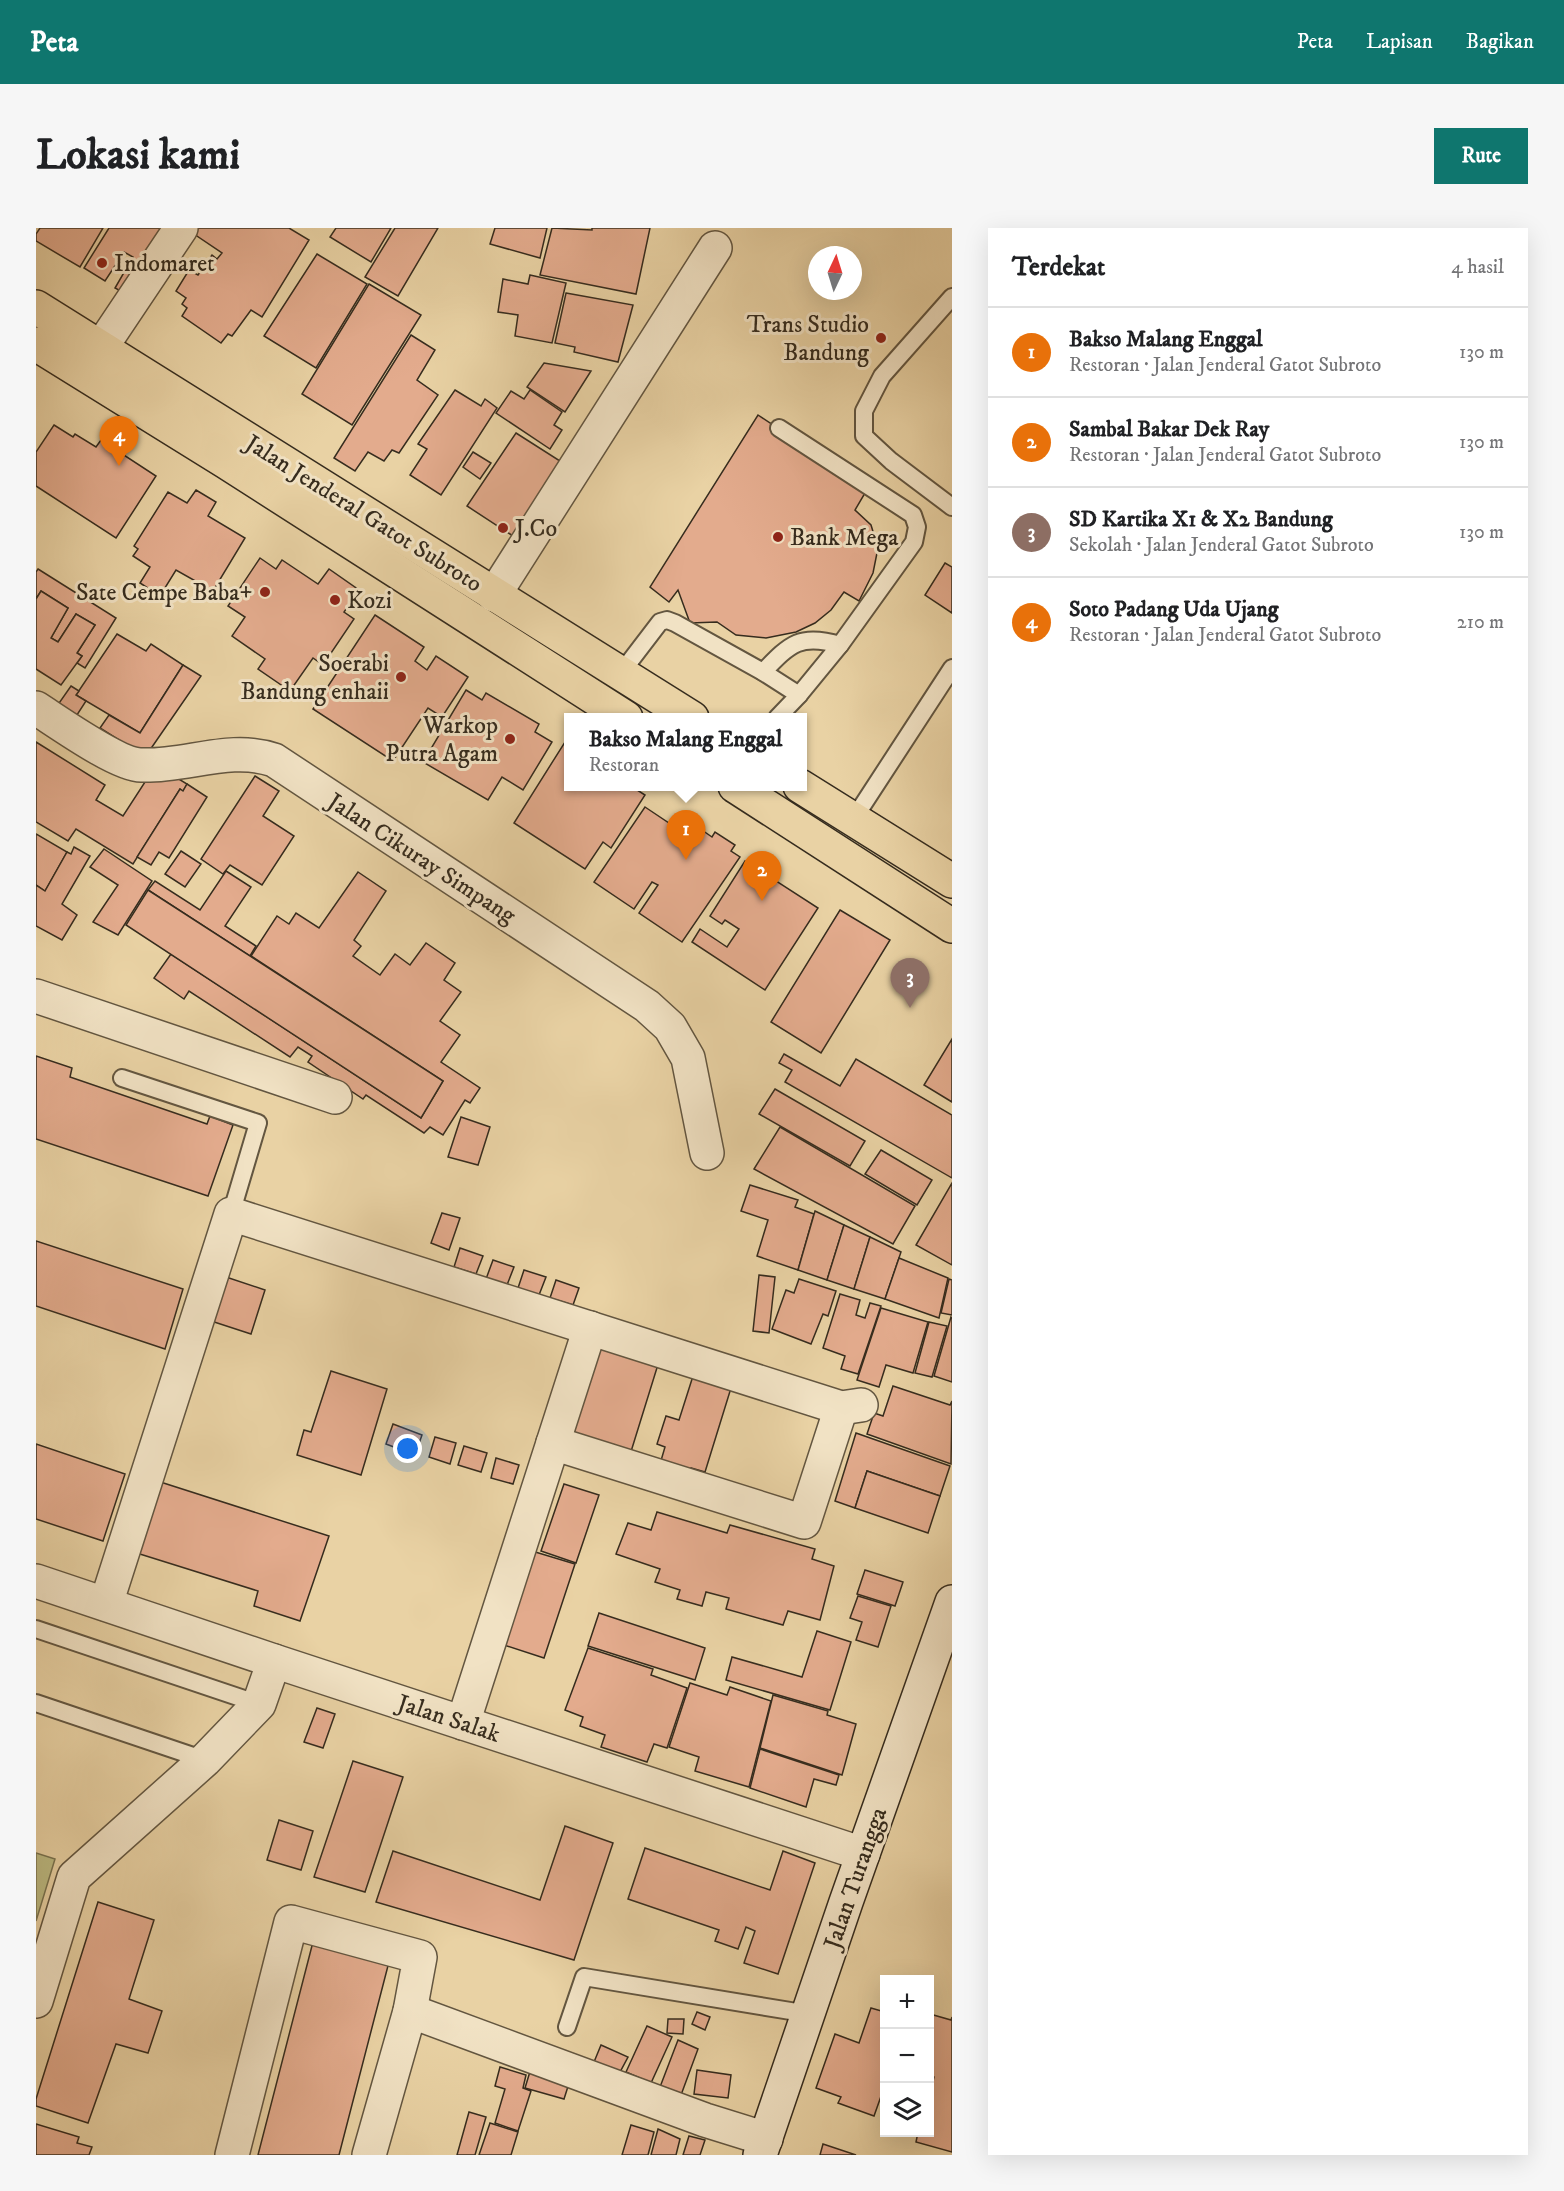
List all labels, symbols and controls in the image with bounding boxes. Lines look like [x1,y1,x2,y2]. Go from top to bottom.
text: Peta [30,25,78,60]
text: Peta [1297,29,1333,55]
text: Lapisan [1366,29,1433,55]
text: Bagikan [1466,29,1534,55]
button: Rute [1434,128,1528,184]
text: Lokasi kami [36,130,240,182]
north arrow [808,246,862,300]
place label: Indomaret [114,249,215,279]
text: Terdekat [1012,251,1105,284]
text: 4 hasil [1451,255,1504,280]
marker: Indomaret [95,256,109,270]
place label: Trans Studio Bandung [747,310,869,368]
text: Bakso Malang Enggal [1069,326,1263,353]
marker: Trans Studio Bandung [874,331,888,345]
text: 1 [1028,340,1035,365]
text: 130 m [1459,340,1504,365]
text: Restoran · Jalan Jenderal Gatot Subroto [1069,353,1381,378]
pin: 4 [100,416,139,466]
text: Sambal Bakar Dek Ray [1069,416,1269,443]
street label: Jalan Jenderal Gatot Subroto [238,428,487,599]
text: 2 [1027,430,1036,455]
text: 130 m [1459,430,1504,455]
text: Restoran · Jalan Jenderal Gatot Subroto [1069,443,1381,468]
text: SD Kartika X1 & X2 Bandung [1069,506,1333,533]
place label: J.Co [513,514,557,544]
text: 3 [1028,520,1035,545]
text: 130 m [1459,520,1504,545]
marker: J.Co [496,521,510,535]
place label: Bank Mega [790,523,899,553]
marker: Bank Mega [771,530,785,544]
text: Sekolah · Jalan Jenderal Gatot Subroto [1069,533,1374,558]
place label: Sate Cempe Baba+ [76,578,253,608]
marker: Sate Cempe Baba+ [258,585,272,599]
place label: Kozi [347,586,392,616]
marker: Kozi [328,593,342,607]
text: Soto Padang Uda Ujang [1069,596,1278,623]
text: 4 [1026,610,1037,635]
text: 210 m [1457,610,1504,635]
text: Restoran · Jalan Jenderal Gatot Subroto [1069,623,1381,648]
place label: Soerabi Bandung enhaii [241,649,389,707]
marker: Soerabi Bandung enhaii [394,670,408,684]
place label: Warkop Putra Agam [385,711,498,769]
popup [564,713,807,791]
text: Bakso Malang Enggal [589,726,782,753]
marker: Warkop Putra Agam [503,732,517,746]
text: Restoran [589,753,659,778]
street label: Jalan Cikuray Simpang [320,786,522,931]
pin: 1 [666,810,706,860]
pin: 2 [742,852,782,901]
pin: 3 [890,958,930,1008]
your location [393,1434,422,1463]
street label: Jalan Salak [392,1688,504,1750]
street label: Jalan Turangga [817,1803,894,1955]
map controls [880,1975,934,2137]
button: + [880,1975,934,2029]
button: − [880,2029,934,2083]
button: layers [880,2083,934,2137]

